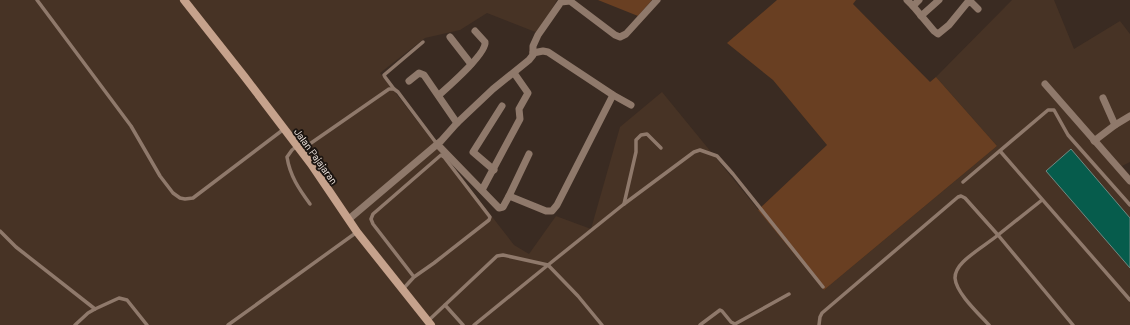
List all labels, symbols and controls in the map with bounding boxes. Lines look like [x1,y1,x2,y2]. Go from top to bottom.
street label: Jalan Pajajaran [292,126,340,186]

